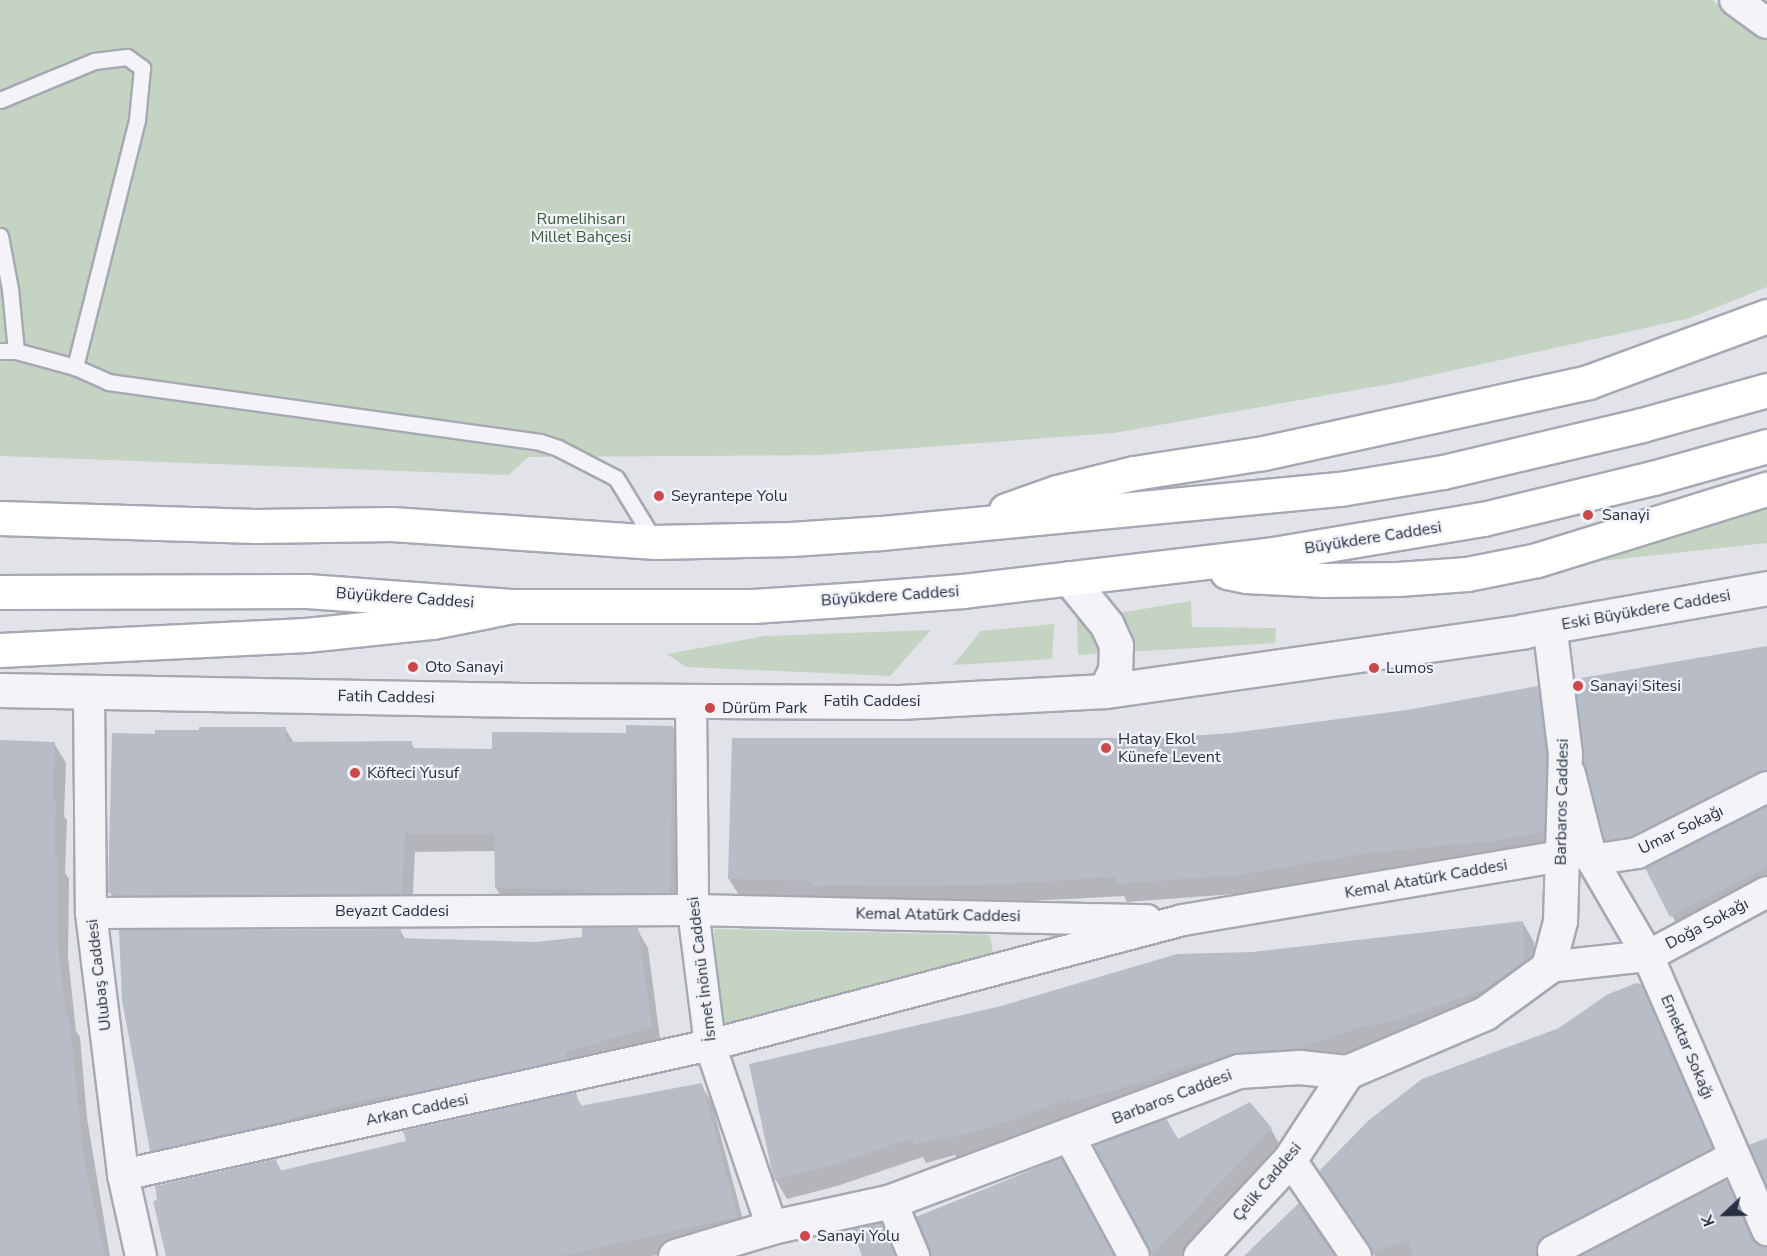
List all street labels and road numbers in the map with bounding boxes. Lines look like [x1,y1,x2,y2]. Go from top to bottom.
street label: Büyükdere Caddesi [1303,518,1443,558]
street label: Büyükdere Caddesi [820,582,960,610]
street label: Büyükdere Caddesi [335,584,475,612]
street label: Eski Büyükdere Caddesi [1560,586,1732,634]
street label: Fatih Caddesi [337,687,435,707]
street label: Fatih Caddesi [823,691,921,711]
street label: Barbaros Caddesi [1551,738,1573,866]
street label: Umar Sokağı [1635,801,1727,859]
street label: Kemal Atatürk Caddesi [1343,855,1509,903]
street label: Doğa Sokağı [1662,894,1752,954]
street label: İsmet İnönü Caddesi [684,896,720,1042]
street label: Beyazıt Caddesi [335,901,449,921]
street label: Kemal Atatürk Caddesi [855,904,1021,926]
street label: Ulubaş Caddesi [83,918,115,1032]
street label: Emektar Sokağı [1656,992,1718,1102]
street label: Barbaros Caddesi [1109,1065,1235,1129]
street label: Arkan Caddesi [364,1090,470,1130]
street label: Çelik Caddesi [1229,1139,1305,1225]

